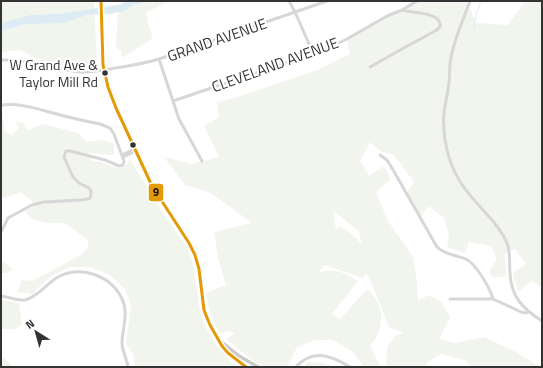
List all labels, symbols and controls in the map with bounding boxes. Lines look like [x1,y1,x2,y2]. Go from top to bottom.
street label: GRAND AVENUE [164,12,270,67]
street label: CLEVELAND AVENUE [208,31,342,98]
place label: W Grand Ave & Taylor Mill Rd [10,54,98,92]
marker: W Grand Ave & Taylor Mill Rd [100,68,110,78]
unlabelled marker [128,140,138,150]
line badge: 9 [148,183,164,202]
text: 9 [153,184,159,200]
north arrow [16,312,56,352]
text: N [22,315,38,333]

